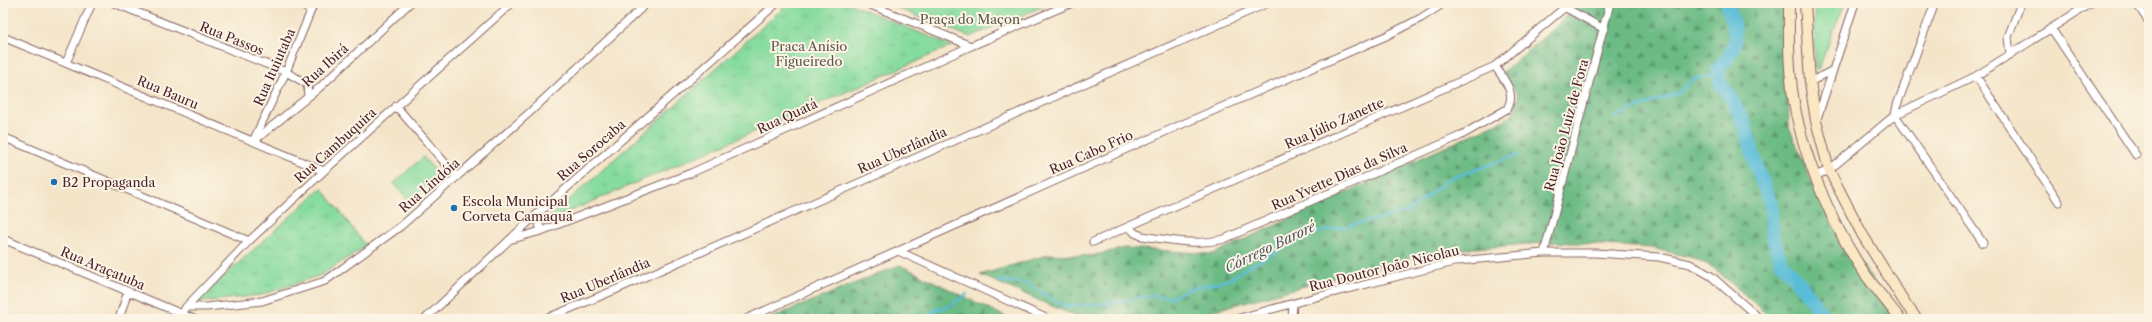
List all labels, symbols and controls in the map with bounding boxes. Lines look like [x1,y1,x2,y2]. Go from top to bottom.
park label: Praça do Maçon [920,11,1020,27]
street label: Rua Passos [198,18,267,58]
street label: Rua Ituiutaba [250,26,298,108]
park label: Praca Anísio Figueiredo [771,38,847,69]
street label: Rua Ibirá [299,40,352,90]
street label: Rua João Luiz de Fora [1541,57,1591,193]
street label: Rua Bauru [135,72,201,112]
street label: Rua Júlio Zanette [1282,94,1386,152]
street label: Rua Quatá [754,95,820,137]
street label: Rua Cambuquira [291,104,379,186]
street label: Rua Sorocaba [554,116,628,184]
street label: Rua Uberlândia [855,123,949,177]
street label: Rua Cabo Frio [1047,126,1135,178]
street label: Rua Yvette Dias da Silva [1269,139,1410,213]
street label: Rua Lindóia [395,154,463,216]
place label: B2 Propaganda [62,174,155,190]
marker: B2 Propaganda [49,177,59,187]
place label: Escola Municipal Corveta Camaquã [462,193,573,224]
marker: Escola Municipal Corveta Camaquã [449,203,459,213]
water label: Córrego Baroré [1222,217,1319,277]
street label: Rua Doutor João Nicolau [1307,242,1461,294]
street label: Rua Araçatuba [58,243,148,293]
street label: Rua Uberlândia [558,254,652,306]

